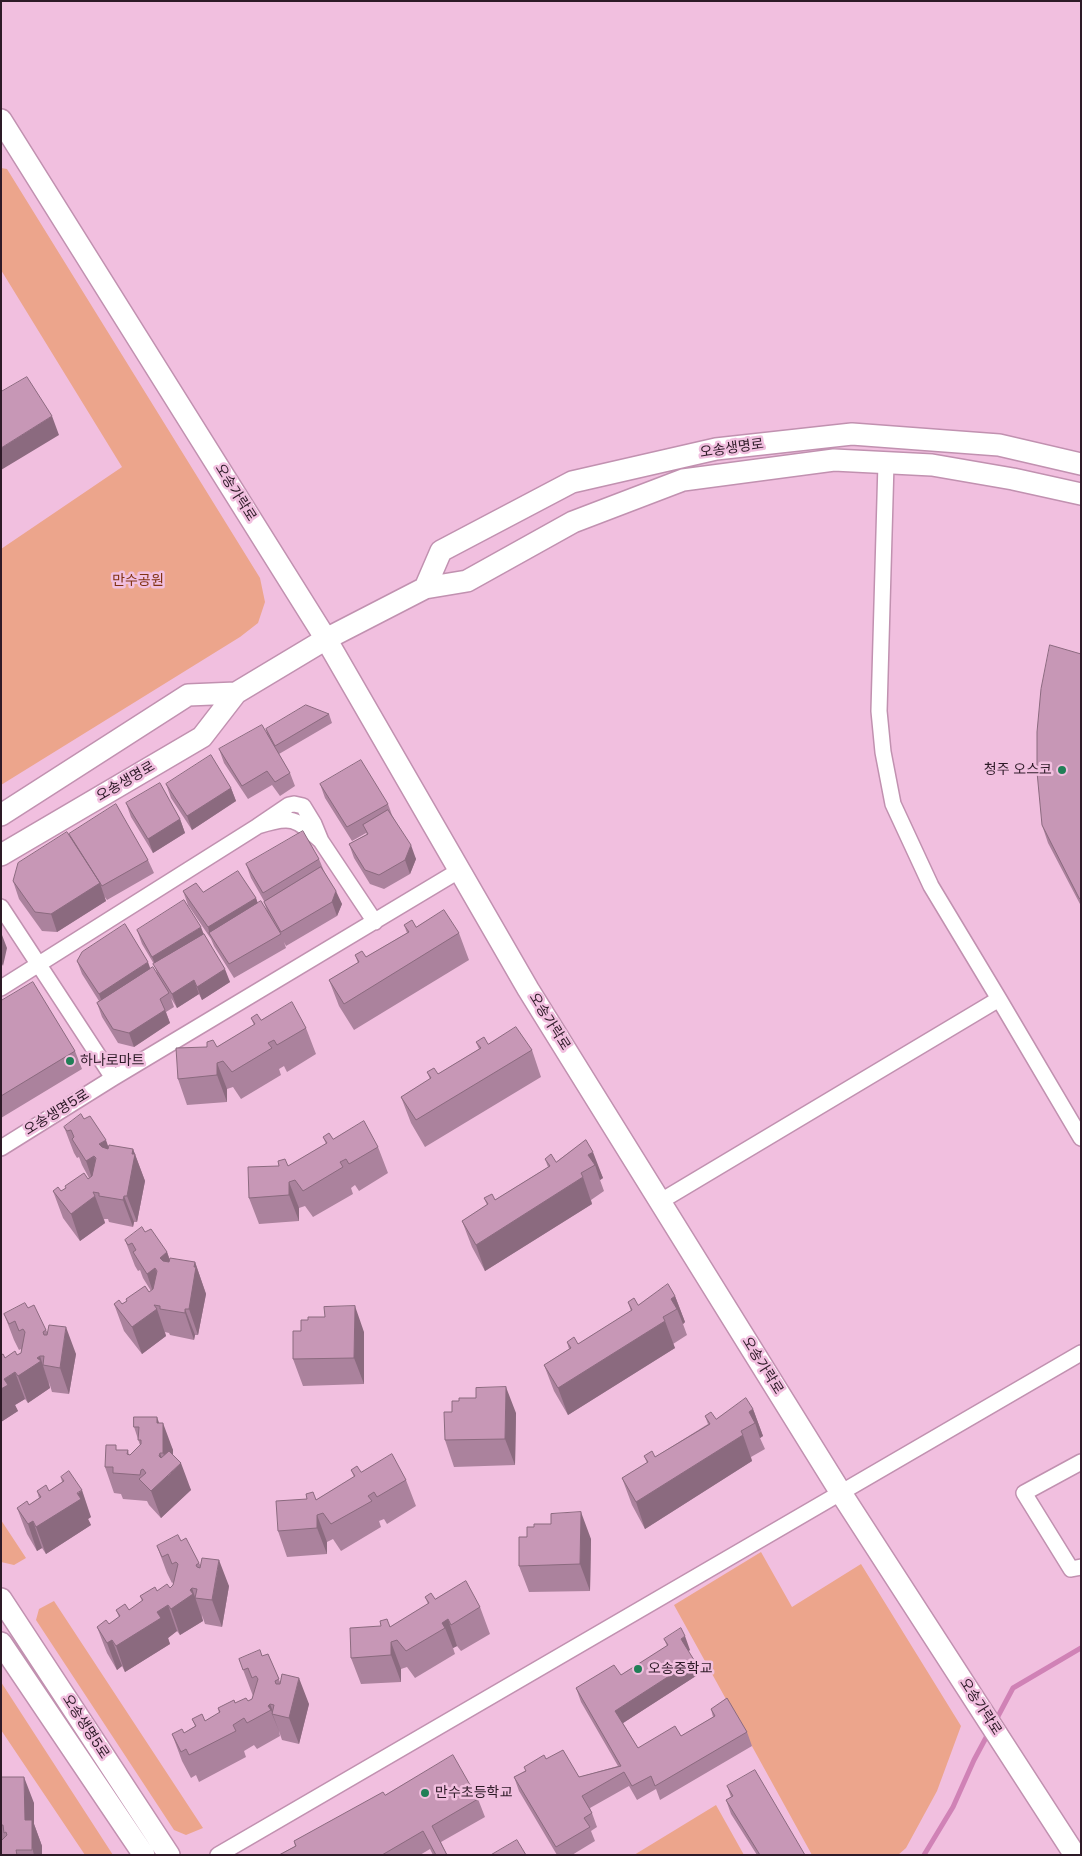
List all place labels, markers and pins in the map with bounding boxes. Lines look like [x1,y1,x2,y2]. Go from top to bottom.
place label: 청주 오스코 [984,762,1052,778]
marker: 청주 오스코 [1056,764,1068,776]
place label: 하나로마트 [80,1053,144,1069]
marker: 하나로마트 [64,1055,76,1067]
place label: 오송중학교 [648,1661,712,1677]
marker: 오송중학교 [632,1663,644,1675]
place label: 만수초등학교 [435,1785,512,1801]
marker: 만수초등학교 [419,1787,431,1799]

